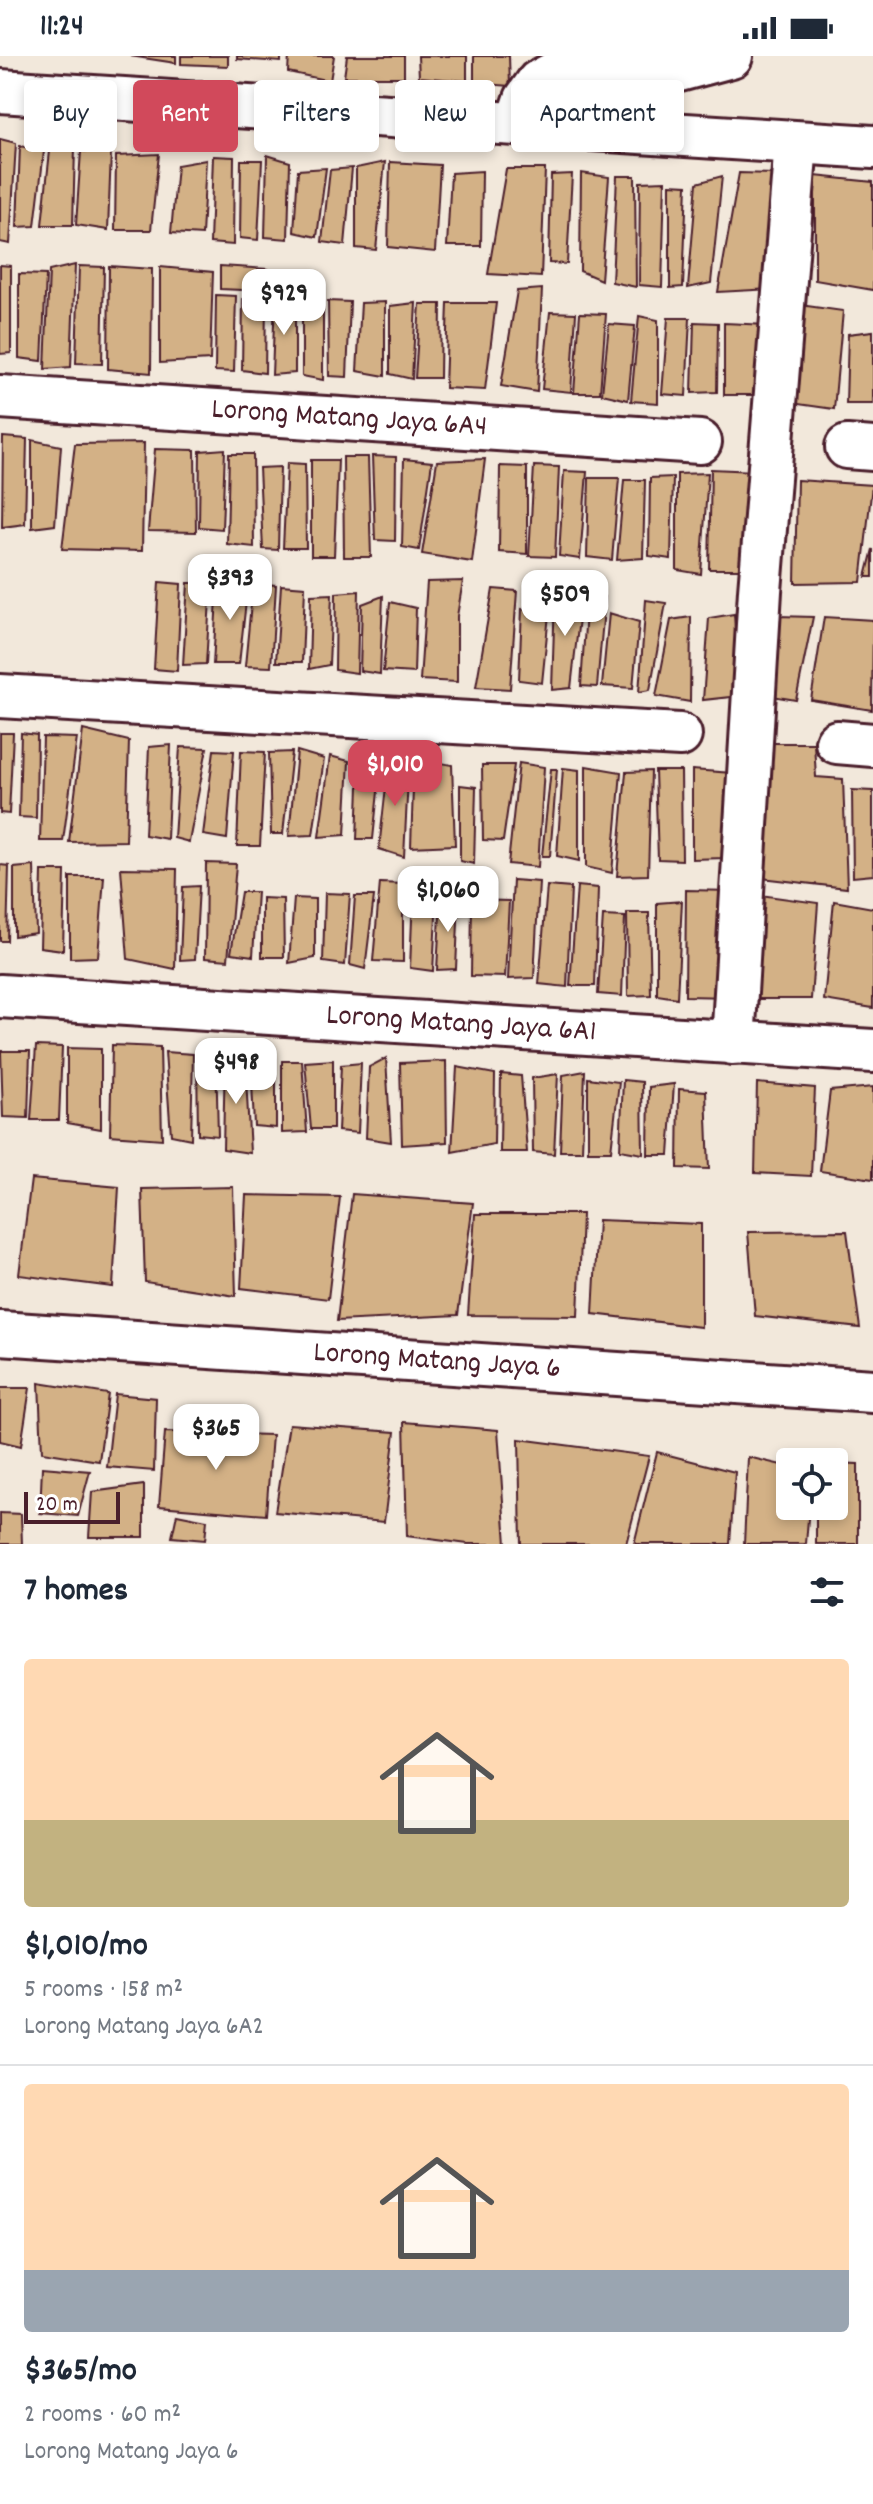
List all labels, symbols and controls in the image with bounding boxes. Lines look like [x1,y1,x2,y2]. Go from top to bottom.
text: 11:24 [40,7,84,50]
chip: Buy [24,80,117,152]
chip: Rent [133,80,238,152]
chip: Filters [254,80,379,152]
chip: New [395,80,495,152]
chip: Apartment [511,80,684,152]
pin: $929 [237,269,331,337]
text: $929 [260,276,308,313]
street label: Lorong Matang Jaya 6A4 [210,389,489,450]
pin: $393 [183,554,277,622]
text: $393 [206,561,254,598]
pin: $509 [518,570,612,638]
text: $509 [539,577,591,614]
pin: $1,010 [330,740,460,808]
text: $1,010 [366,747,424,784]
pin: $1,060 [383,866,513,934]
text: $1,060 [416,873,480,910]
street label: Lorong Matang Jaya 6A1 [325,995,597,1055]
pin: $498 [189,1038,283,1106]
text: $498 [213,1045,259,1082]
street label: Lorong Matang Jaya 6 [312,1332,562,1392]
pin: $365 [169,1404,263,1472]
text: $365 [191,1411,241,1448]
map controls [776,1448,848,1520]
button: locate [776,1448,848,1520]
scale bar [24,1488,120,1524]
text: 20 m [36,1490,78,1521]
text: 7 homes [24,1568,128,1617]
icon: filters [805,1570,849,1614]
icon: home [365,1711,509,1855]
text: $1,010/mo [24,1923,148,1972]
text: 5 rooms · 158 m² [24,1972,183,2009]
text: Lorong Matang Jaya 6A2 [24,2009,264,2046]
icon: home [365,2136,509,2280]
text: $365/mo [24,2348,137,2397]
text: 2 rooms · 60 m² [24,2397,181,2434]
text: Lorong Matang Jaya 6 [24,2434,238,2471]

